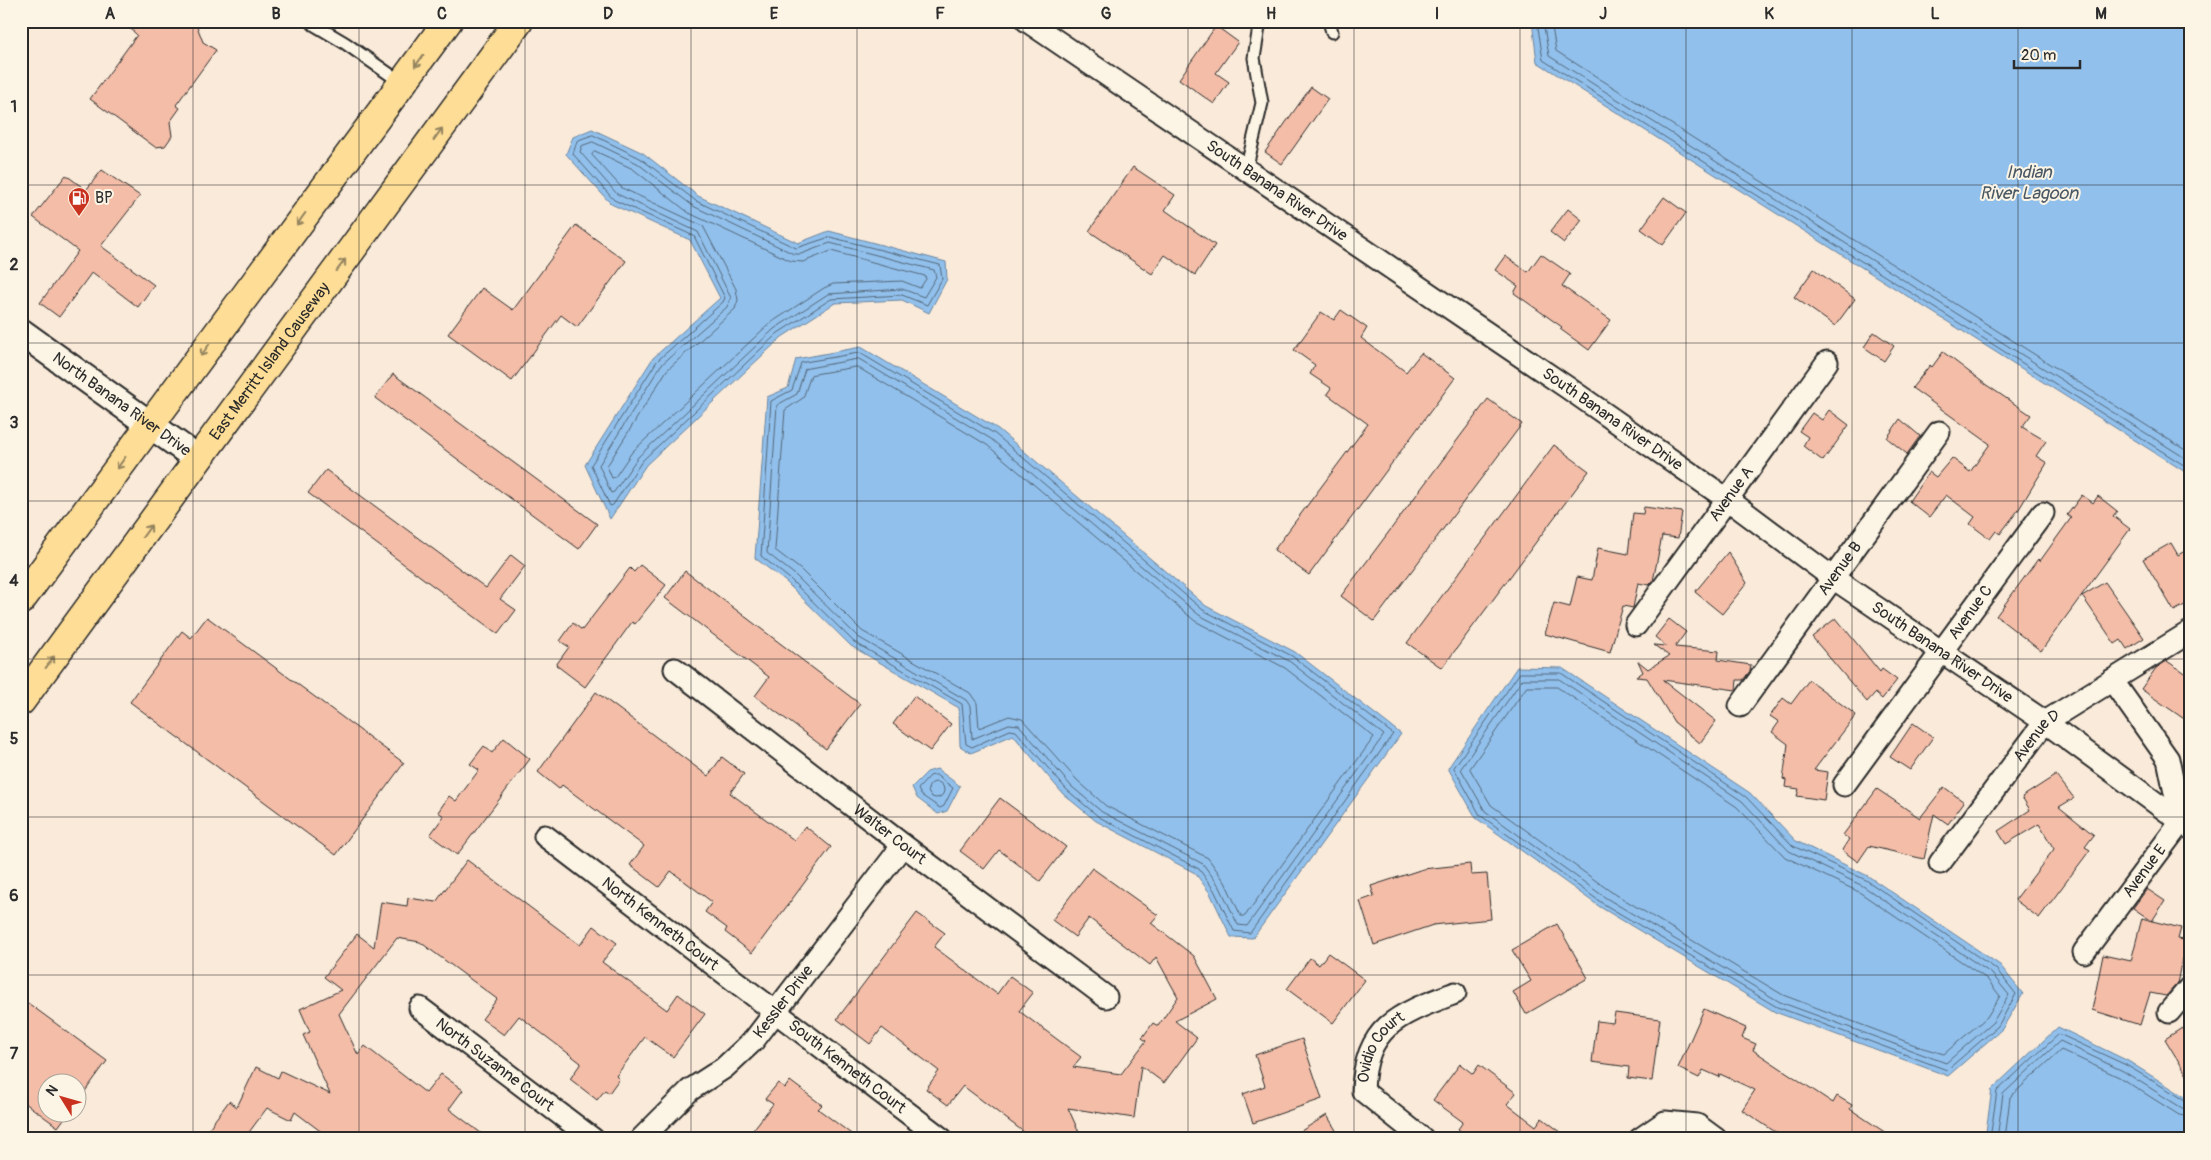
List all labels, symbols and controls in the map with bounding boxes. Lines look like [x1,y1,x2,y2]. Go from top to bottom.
text: A [105,4,116,24]
text: B [271,4,281,24]
text: C [437,4,447,24]
text: D [603,4,613,24]
text: E [770,4,779,24]
text: F [935,4,945,24]
text: G [1101,4,1112,24]
text: H [1266,4,1276,24]
text: I [1435,4,1439,24]
text: J [1599,4,1607,24]
text: K [1764,4,1774,24]
text: L [1930,4,1940,24]
text: M [2095,4,2107,24]
scale bar [2014,38,2080,70]
text: 20 m [2021,46,2056,65]
one-way arrow [414,53,424,67]
text: 1 [11,97,17,117]
one-way arrow [433,127,443,141]
street label: South Banana River Drive [1202,136,1352,246]
water label: Indian River Lagoon [1980,161,2079,205]
fuel station icon: BP [67,186,91,217]
place label: BP [95,188,113,208]
one-way arrow [296,212,306,226]
text: 2 [10,255,19,275]
one-way arrow [335,259,346,272]
street label: East Merritt Island Causeway [205,278,334,444]
one-way arrow [200,343,210,357]
street label: North Banana River Drive [49,348,195,461]
street label: South Banana River Drive [1538,363,1687,475]
text: 3 [10,413,19,433]
one-way arrow [116,456,126,470]
street label: Avenue A [1705,463,1758,525]
one-way arrow [141,525,152,538]
street label: Avenue B [1814,538,1866,599]
text: 4 [9,571,19,591]
street label: Avenue C [1944,581,1997,643]
street label: South Banana River Drive [1868,597,2017,707]
one-way arrow [45,655,55,669]
street label: Avenue D [2009,705,2064,766]
text: 5 [10,729,19,749]
street label: Walter Court [849,800,931,869]
street label: Avenue E [2118,841,2171,901]
street label: North Kenneth Court [598,873,723,975]
text: 6 [9,886,19,906]
street label: Kessler Drive [749,961,818,1042]
street label: Ovidio Court [1353,1007,1409,1084]
street label: North Suzanne Court [432,1013,559,1116]
street label: South Kenneth Court [784,1015,910,1118]
text: 7 [10,1044,19,1064]
north arrow [38,1072,88,1122]
text: N [42,1082,62,1099]

